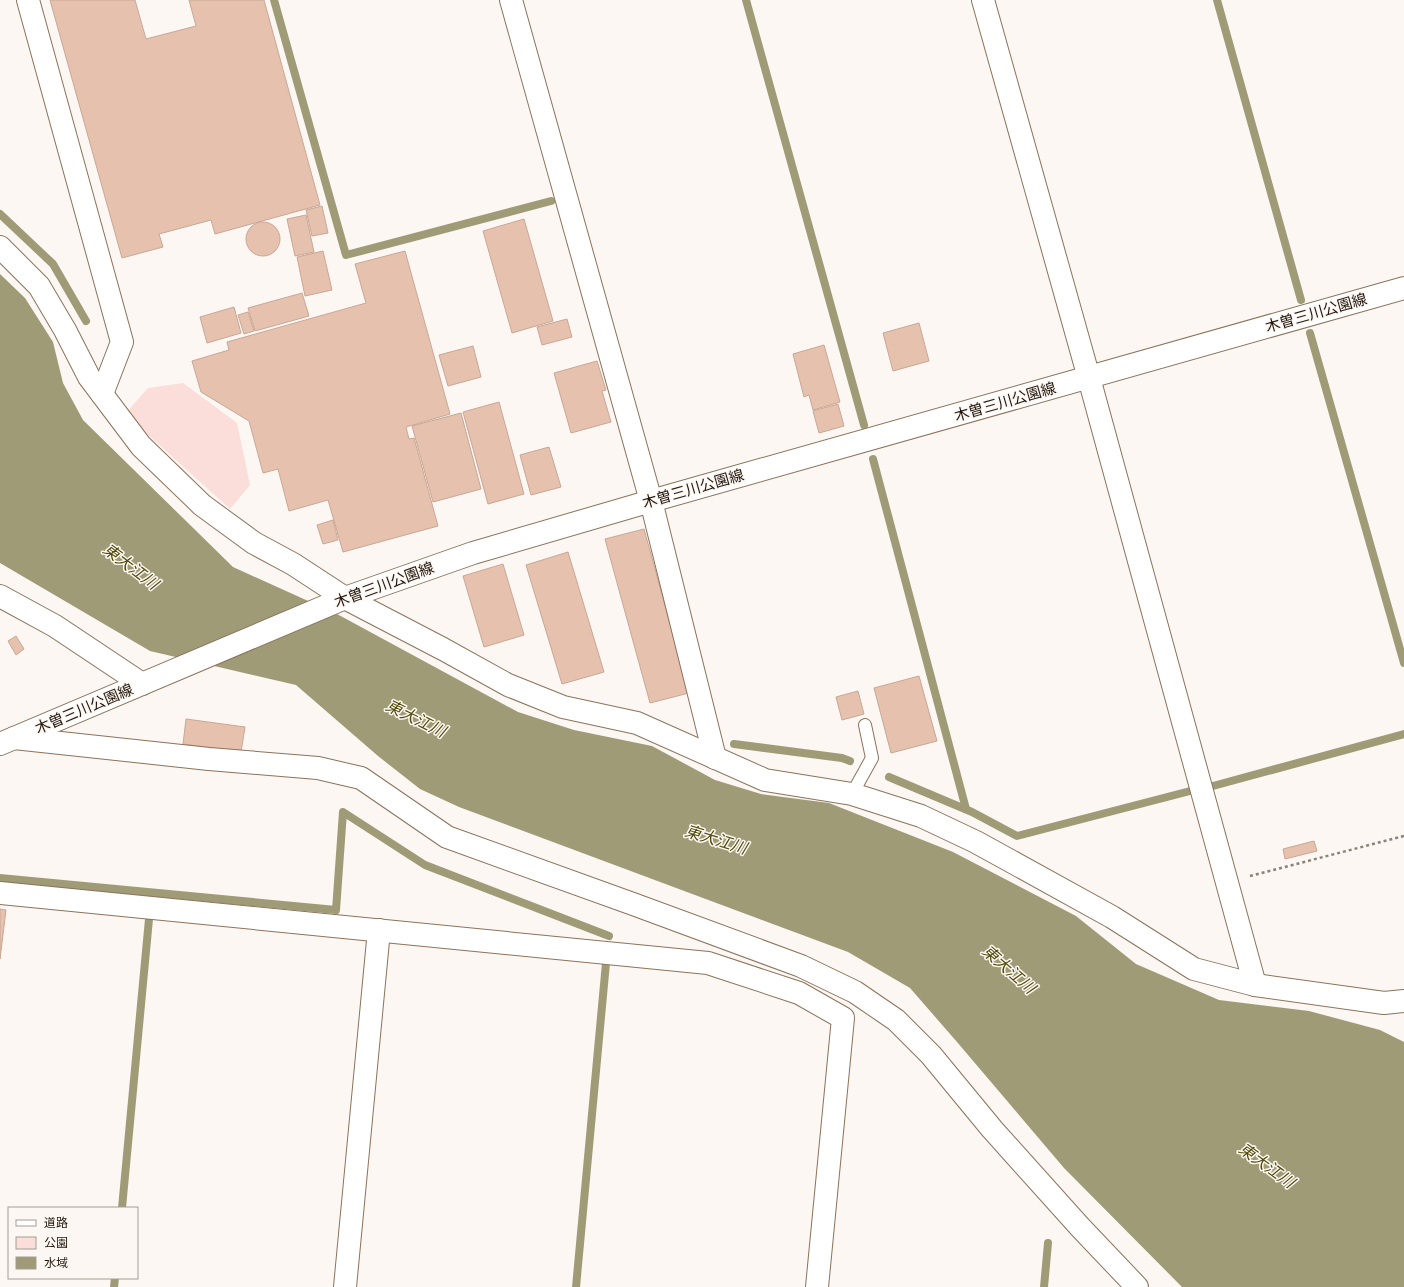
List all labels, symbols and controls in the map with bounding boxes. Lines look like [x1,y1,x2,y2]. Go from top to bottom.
street label: 木曽三川公園線 [1263,289,1369,336]
street label: 木曽三川公園線 [952,378,1058,425]
street label: 木曽三川公園線 [640,465,746,512]
water label: 東大江川 [99,539,164,595]
street label: 木曽三川公園線 [331,558,436,611]
street label: 木曽三川公園線 [32,679,136,738]
water label: 東大江川 [382,695,451,743]
water label: 東大江川 [682,820,751,859]
water label: 東大江川 [978,940,1041,1000]
water label: 東大江川 [1235,1138,1300,1194]
legend [8,1207,138,1279]
text: 道路 [44,1215,68,1231]
text: 公園 [44,1235,68,1251]
text: 水域 [44,1255,68,1271]

